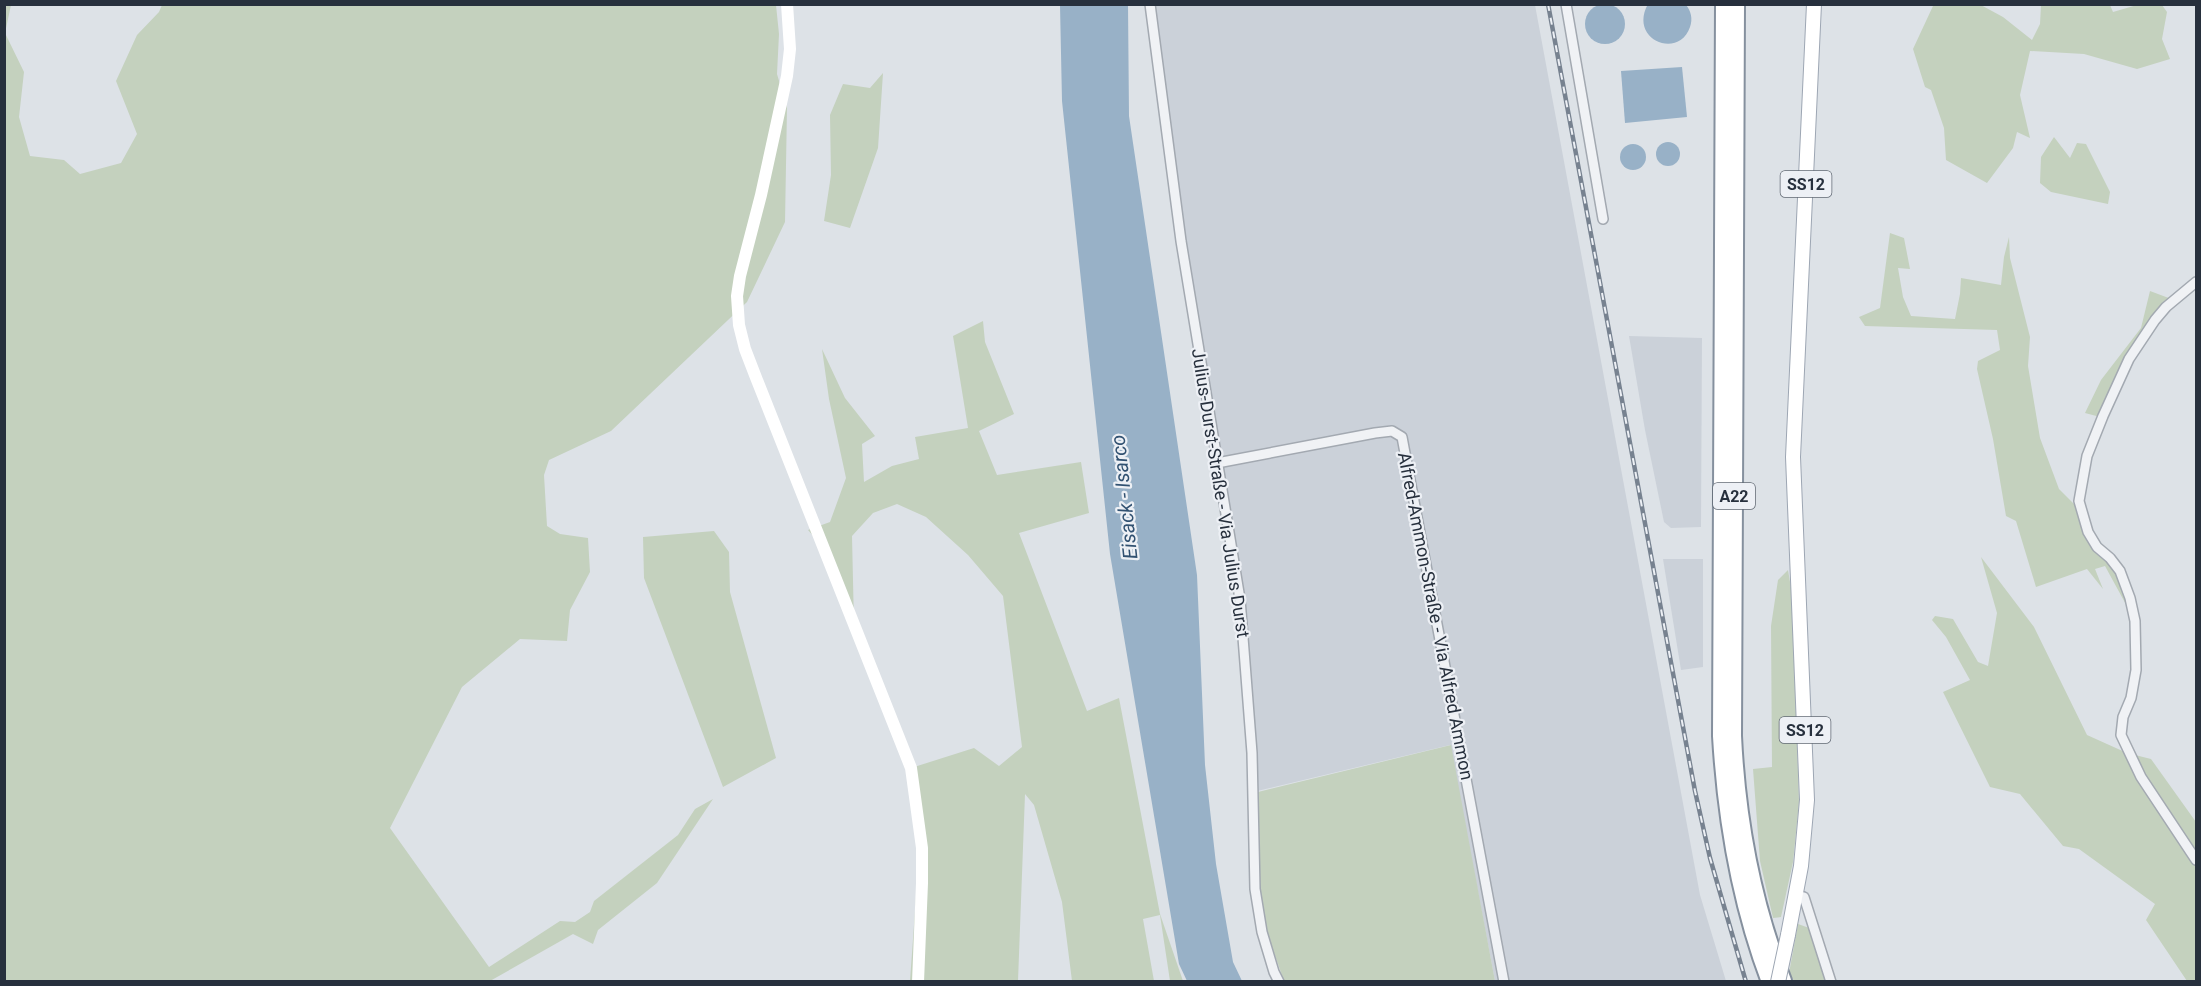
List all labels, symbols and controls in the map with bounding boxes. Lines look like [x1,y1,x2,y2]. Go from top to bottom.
road number: SS12 [1780,171,1832,197]
street label: Julius-Durst-Straße - Via Julius Durst [1188,347,1254,639]
water label: Eisack - Isarco [1106,434,1142,560]
street label: Alfred-Ammon-Straße - Via Alfred Ammon [1394,450,1478,782]
road number: A22 [1713,483,1755,509]
road number: SS12 [1780,717,1830,743]

